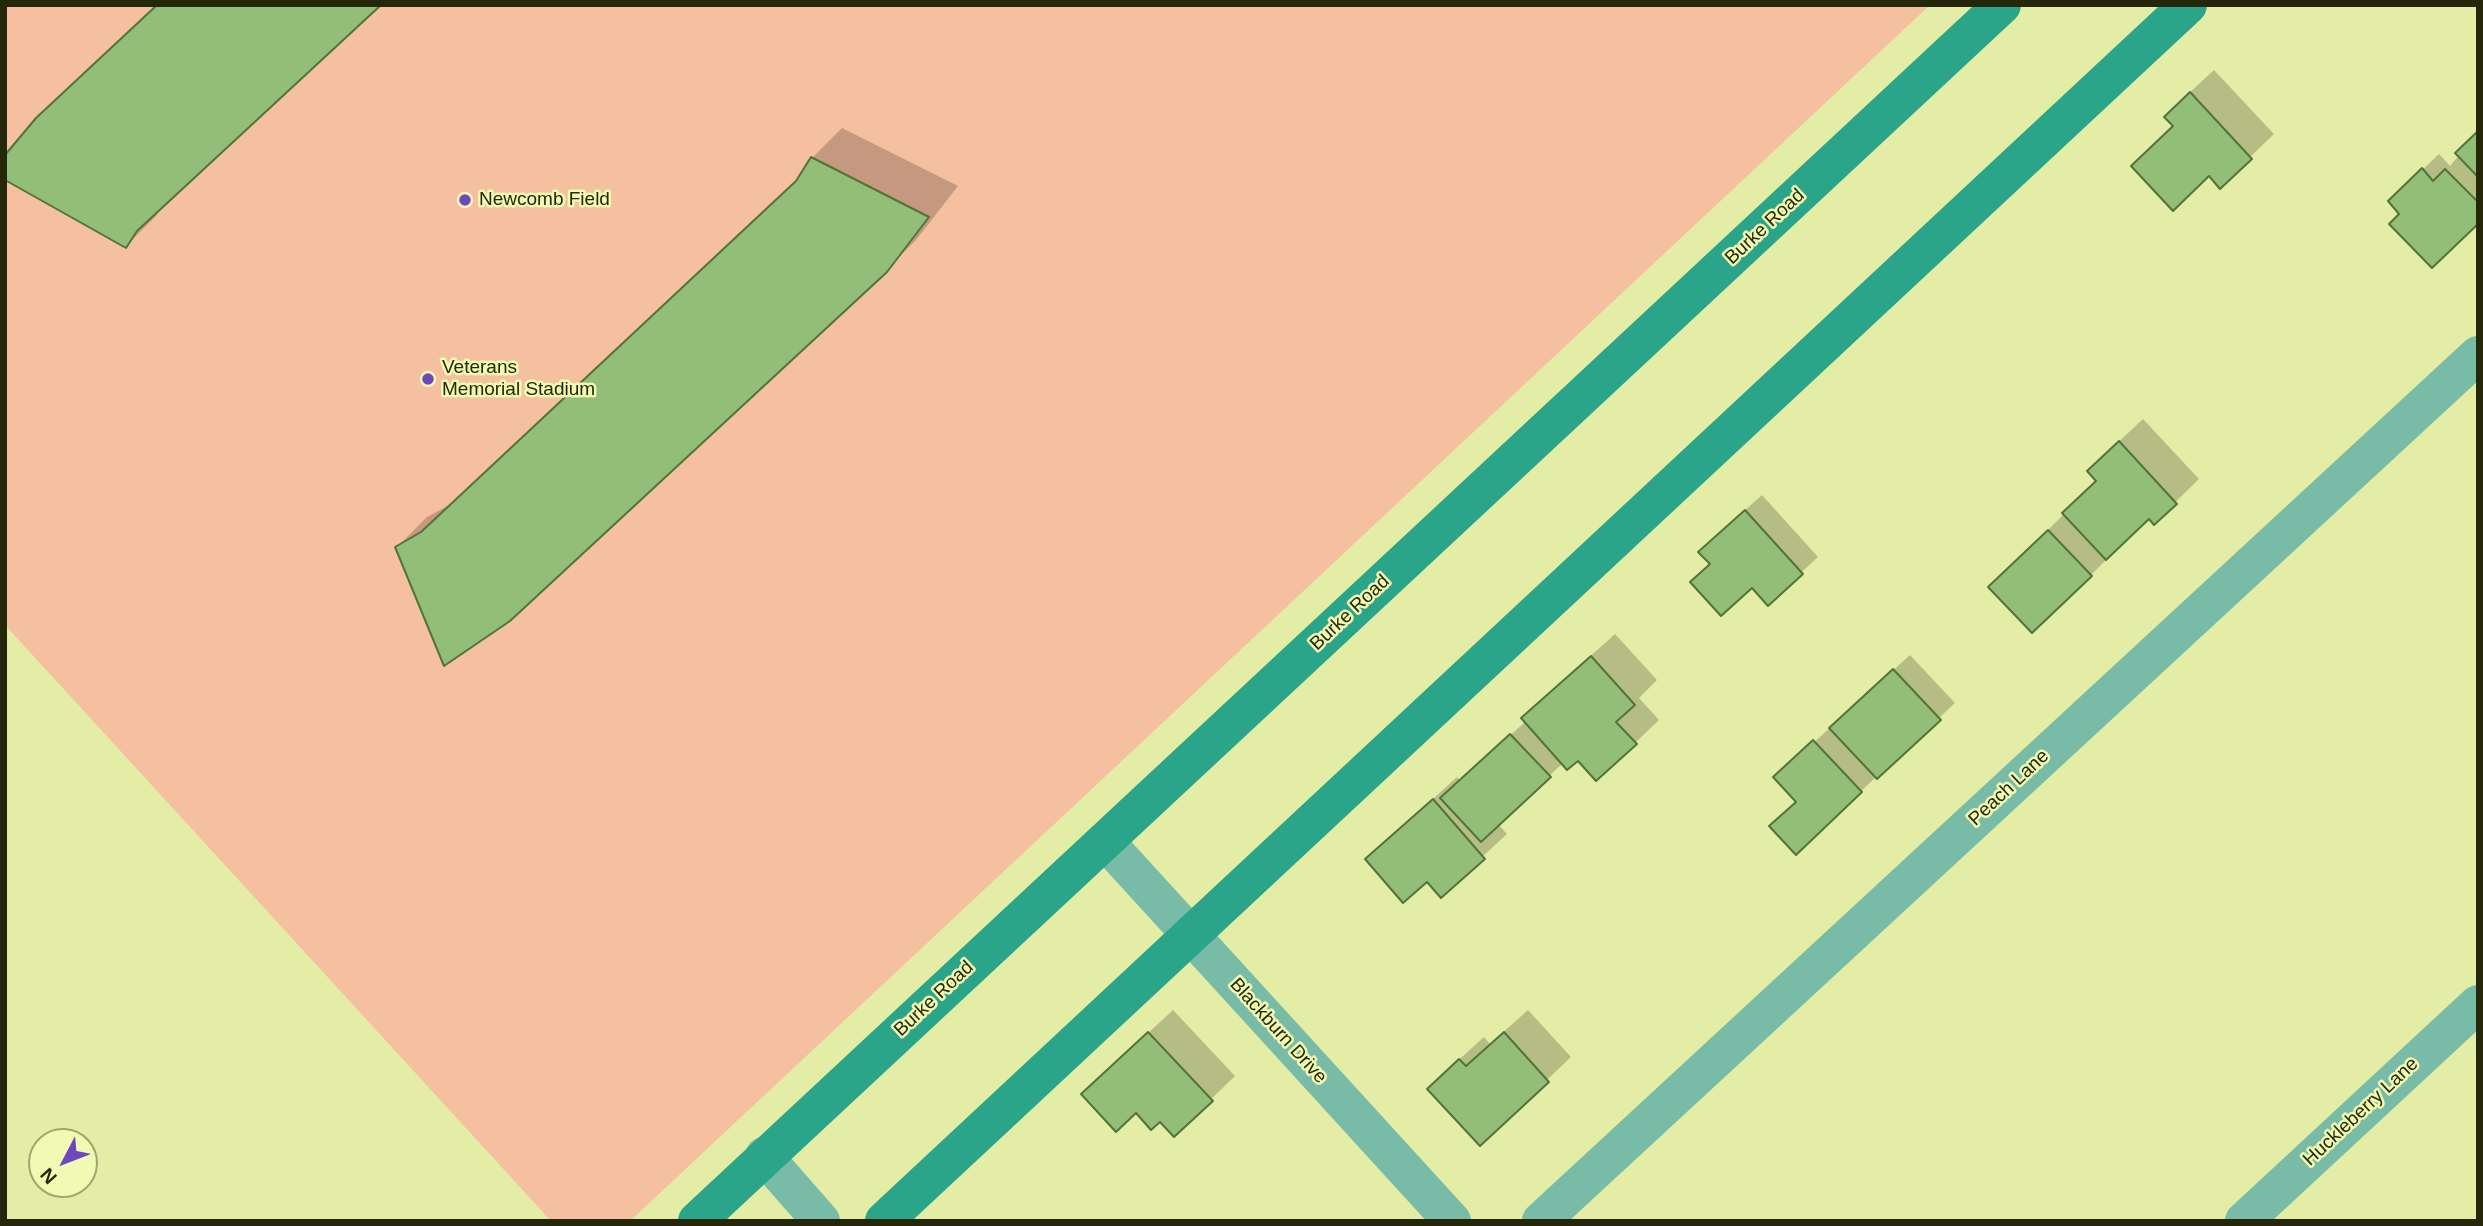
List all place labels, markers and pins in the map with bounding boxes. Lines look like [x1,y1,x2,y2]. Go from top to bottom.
place label: Newcomb Field [479,189,610,211]
marker: Newcomb Field [457,192,473,208]
place label: Veterans Memorial Stadium [442,357,595,401]
marker: Veterans Memorial Stadium [420,371,436,387]

